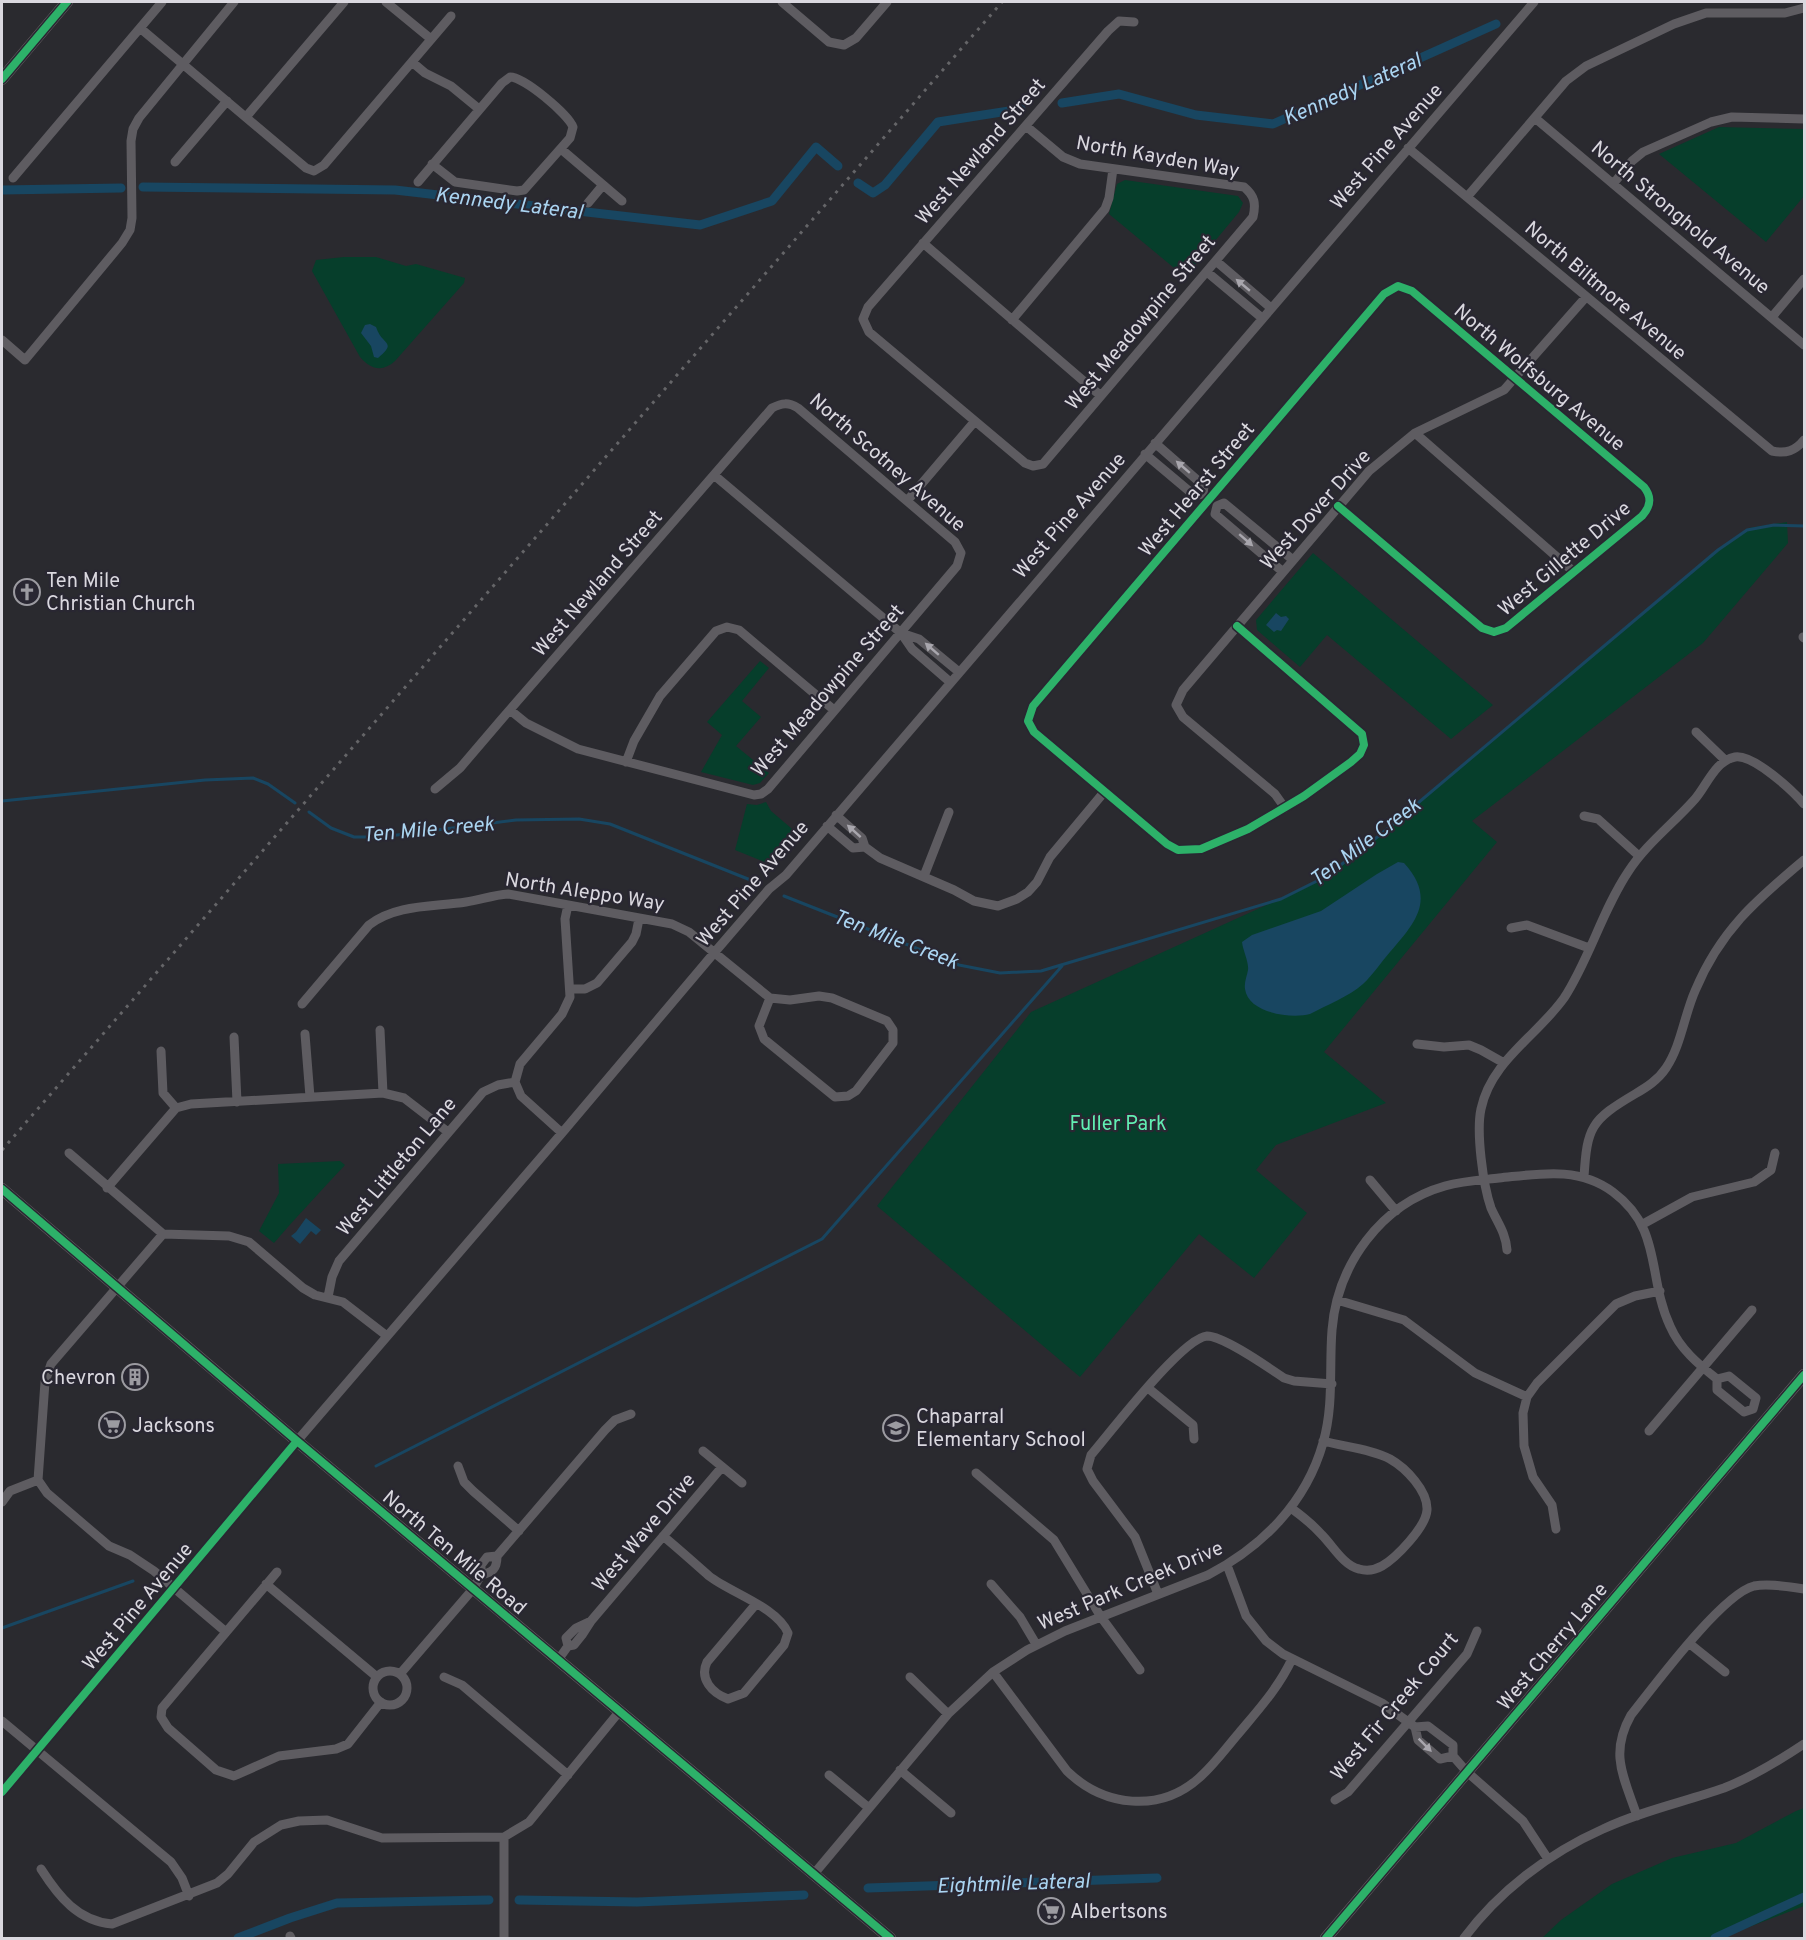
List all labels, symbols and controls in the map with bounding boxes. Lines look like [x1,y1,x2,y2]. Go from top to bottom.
water label: Kennedy Lateral [1279,47,1427,133]
street label: West Newland Street [911,74,1052,231]
street label: West Pine Avenue [1325,79,1450,216]
street label: North Kayden Way [1074,131,1241,185]
street label: North Stronghold Avenue [1585,136,1775,301]
water label: Kennedy Lateral [434,182,586,227]
street label: North Biltmore Avenue [1518,216,1691,367]
street label: West Meadowpine Street [1061,230,1223,416]
one-way arrow [1235,278,1251,291]
street label: North Wolfsburg Avenue [1447,299,1630,458]
street label: North Scotney Avenue [803,388,970,539]
street label: West Hearst Street [1134,418,1261,563]
street label: West Dover Drive [1255,444,1378,576]
street label: West Pine Avenue [1008,448,1133,585]
one-way arrow [1175,460,1190,474]
street label: West Gillette Drive [1493,496,1637,623]
street label: West Newland Street [528,506,669,663]
one-way arrow [1238,534,1254,547]
place label: Ten Mile Christian Church [46,569,196,618]
church icon: Ten Mile Christian Church [12,577,42,607]
street label: West Meadowpine Street [746,599,911,783]
one-way arrow [925,643,940,656]
water label: Ten Mile Creek [1305,792,1427,894]
water label: Ten Mile Creek [361,811,496,850]
street label: West Pine Avenue [691,816,816,953]
one-way arrow [847,825,862,838]
street label: North Aleppo Way [503,868,666,918]
water label: Ten Mile Creek [829,904,962,977]
street label: West Littleton Lane [332,1092,463,1242]
park label: Fuller Park [1070,1112,1167,1138]
building icon: Chevron [120,1362,150,1392]
place label: Chevron [41,1366,116,1392]
place label: Chaparral Elementary School [916,1405,1086,1454]
supermarket icon: Jacksons [97,1410,127,1440]
school or university icon: Chaparral Elementary School [881,1413,911,1443]
place label: Jacksons [132,1414,215,1440]
street label: West Wave Drive [587,1468,702,1598]
street label: North Ten Mile Road [376,1486,531,1622]
street label: West Park Creek Drive [1034,1536,1228,1638]
street label: West Pine Avenue [77,1538,200,1677]
street label: West Cherry Lane [1492,1578,1615,1717]
street label: West Fir Creek Court [1326,1628,1465,1787]
one-way arrow [1417,1737,1431,1751]
water label: Eightmile Lateral [936,1868,1092,1901]
supermarket icon: Albertsons [1036,1896,1066,1926]
place label: Albertsons [1070,1900,1168,1926]

